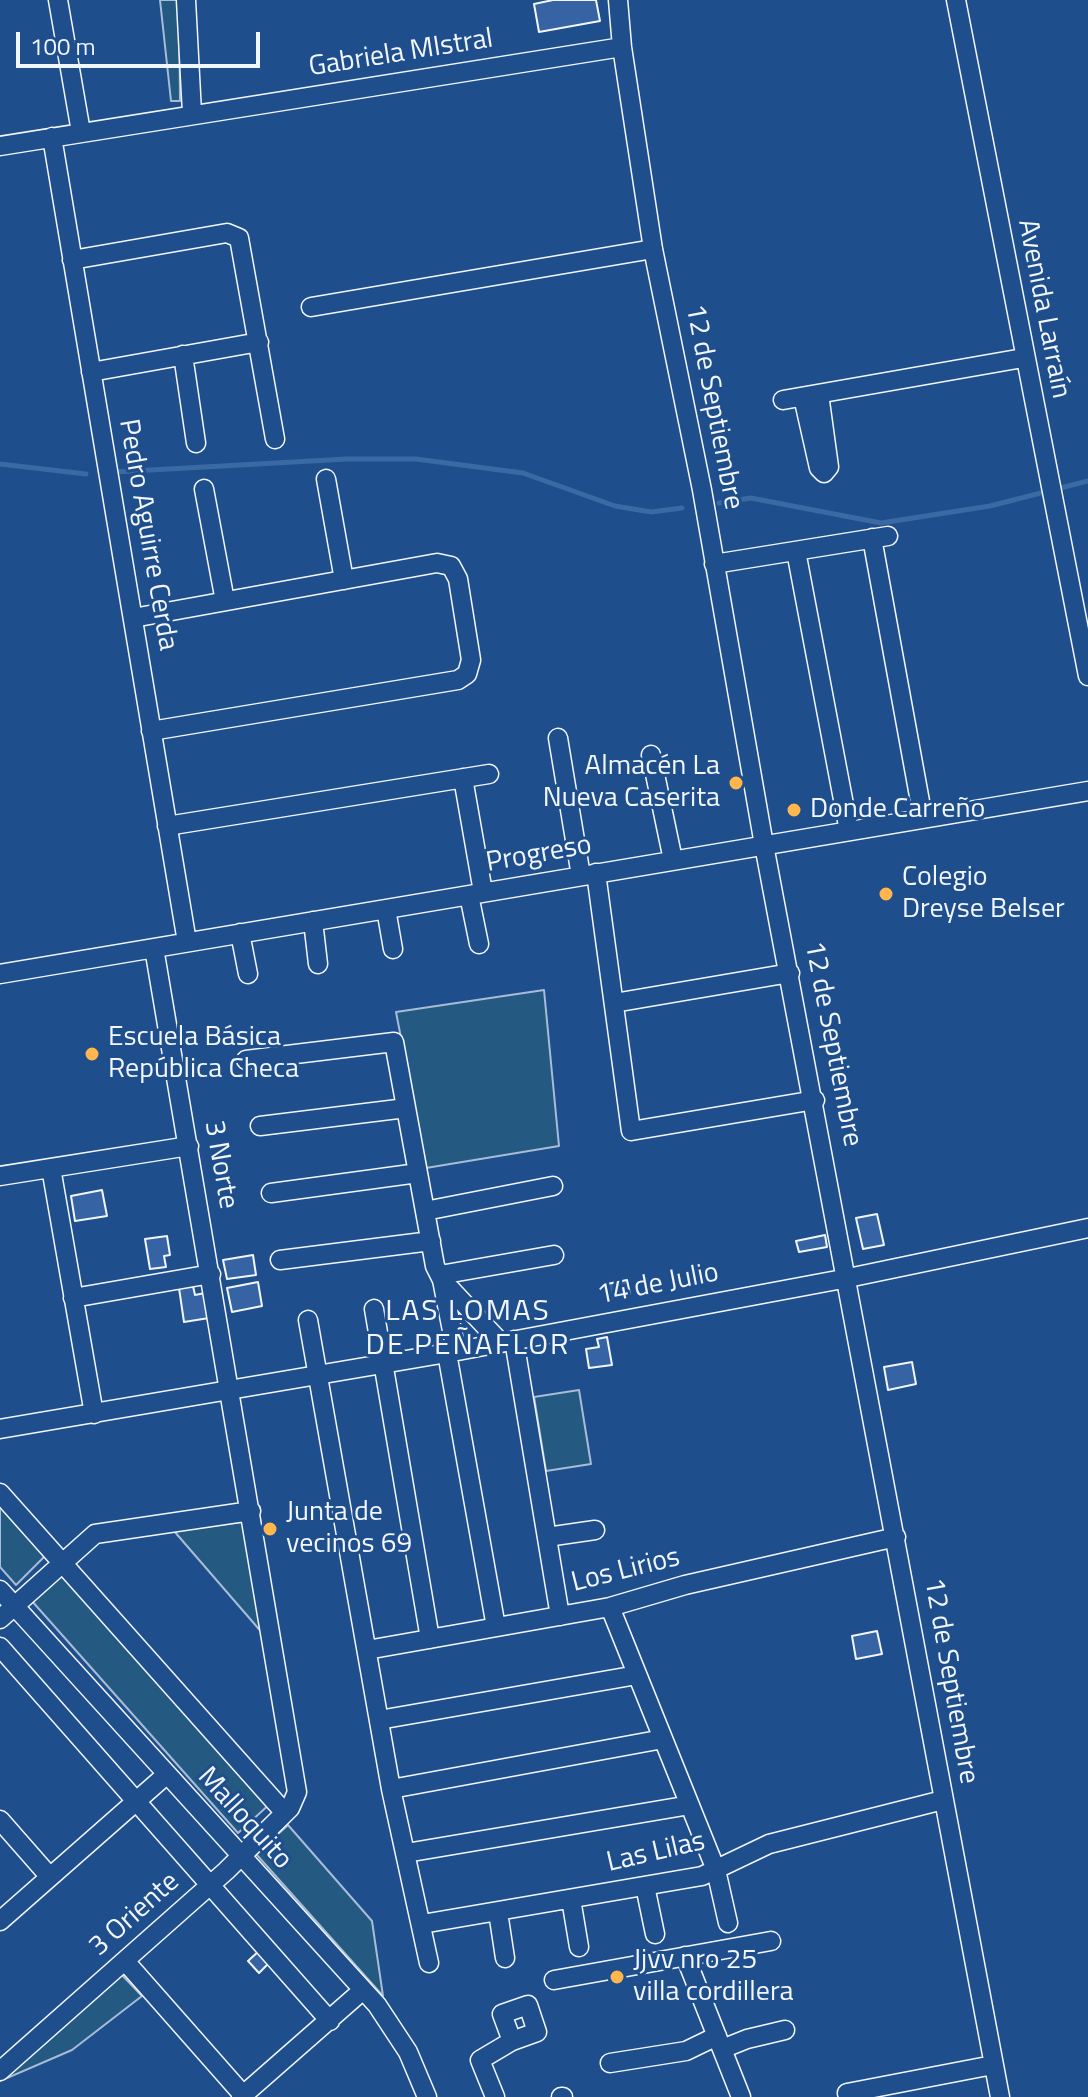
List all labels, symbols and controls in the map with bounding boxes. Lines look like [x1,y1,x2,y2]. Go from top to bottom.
scale bar [20,16,264,66]
street label: Gabriela MIstral [306,23,496,85]
text: 100 m [30,28,96,64]
street label: Avenida Larraín [1009,217,1077,401]
street label: 12 de Septiembre [677,302,749,512]
street label: Pedro Aguirre Cerda [110,417,184,653]
place label: Almacén La Nueva Caserita [543,750,720,816]
marker: Almacén La Nueva Caserita [727,774,745,792]
place label: Donde Carreño [810,793,985,827]
marker: Donde Carreño [785,801,803,819]
street label: Progreso [484,829,594,881]
place label: Colegio Dreyse Belser [902,861,1065,927]
marker: Colegio Dreyse Belser [877,885,895,903]
street label: 12 de Septiembre [796,939,868,1149]
place label: Escuela Básica República Checa [108,1021,299,1087]
marker: Escuela Básica República Checa [83,1045,101,1063]
street label: 3 Norte [196,1118,244,1212]
street label: 14 de Julio [594,1257,722,1313]
district label: LAS LOMAS DE PEÑAFLOR [366,1295,570,1366]
place label: Junta de vecinos 69 [286,1496,412,1562]
marker: Junta de vecinos 69 [261,1520,279,1538]
street label: Los Lirios [568,1541,684,1601]
street label: 12 de Septiembre [915,1575,985,1787]
street label: Malloquito [189,1761,299,1877]
street label: Las Lilas [604,1825,708,1881]
street label: 3 Oriente [83,1866,187,1964]
place label: Jjvv nro 25 villa cordillera [633,1944,794,2010]
marker: Jjvv nro 25 villa cordillera [608,1968,626,1986]

